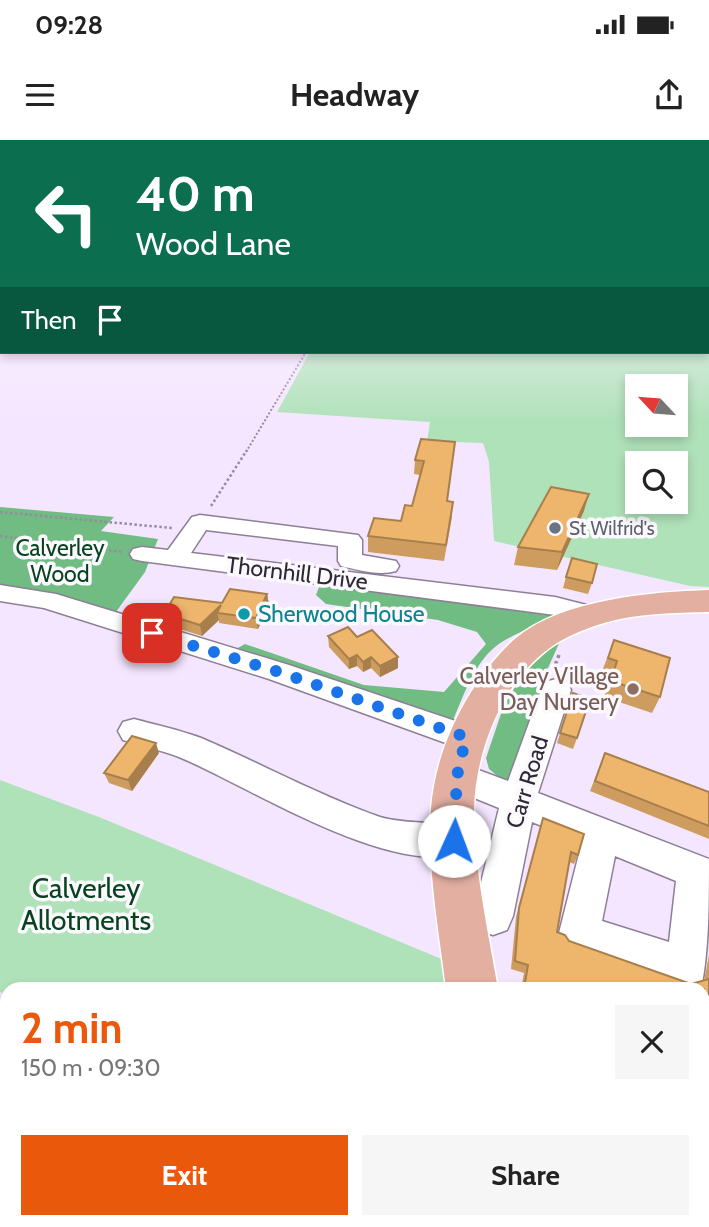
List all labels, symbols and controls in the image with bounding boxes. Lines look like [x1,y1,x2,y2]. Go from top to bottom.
text: 09:28 [35,9,103,41]
text: Headway [290,75,419,114]
icon: menu [21,76,59,114]
icon: share [650,76,688,114]
text: 40 m [136,164,255,223]
icon: left [21,168,112,259]
text: Wood Lane [136,224,291,263]
icon: arrive [91,301,129,339]
text: Then [21,304,77,336]
north arrow [625,374,688,438]
map controls [625,374,688,514]
button: search [625,451,688,514]
place label: St Wilfrid's [569,517,655,540]
marker: St Wilfrid's [547,520,563,536]
park label: Calverley Wood [15,534,105,588]
street label: Thornhill Drive [225,550,370,596]
place label: Sherwood House [258,600,425,628]
pin [122,603,182,663]
marker: Sherwood House [236,606,252,622]
icon: arrive [133,614,171,652]
place label: Calverley Village Day Nursery [460,662,619,716]
marker: Calverley Village Day Nursery [625,681,641,697]
street label: Carr Road [500,733,554,831]
position arrow [417,804,491,878]
park label: Calverley Allotments [21,871,151,937]
text: 2 min [21,1002,122,1054]
button: close [615,1005,689,1079]
text: 150 m · 09:30 [21,1054,161,1082]
button: Exit [21,1135,348,1215]
button: Share [362,1135,689,1215]

